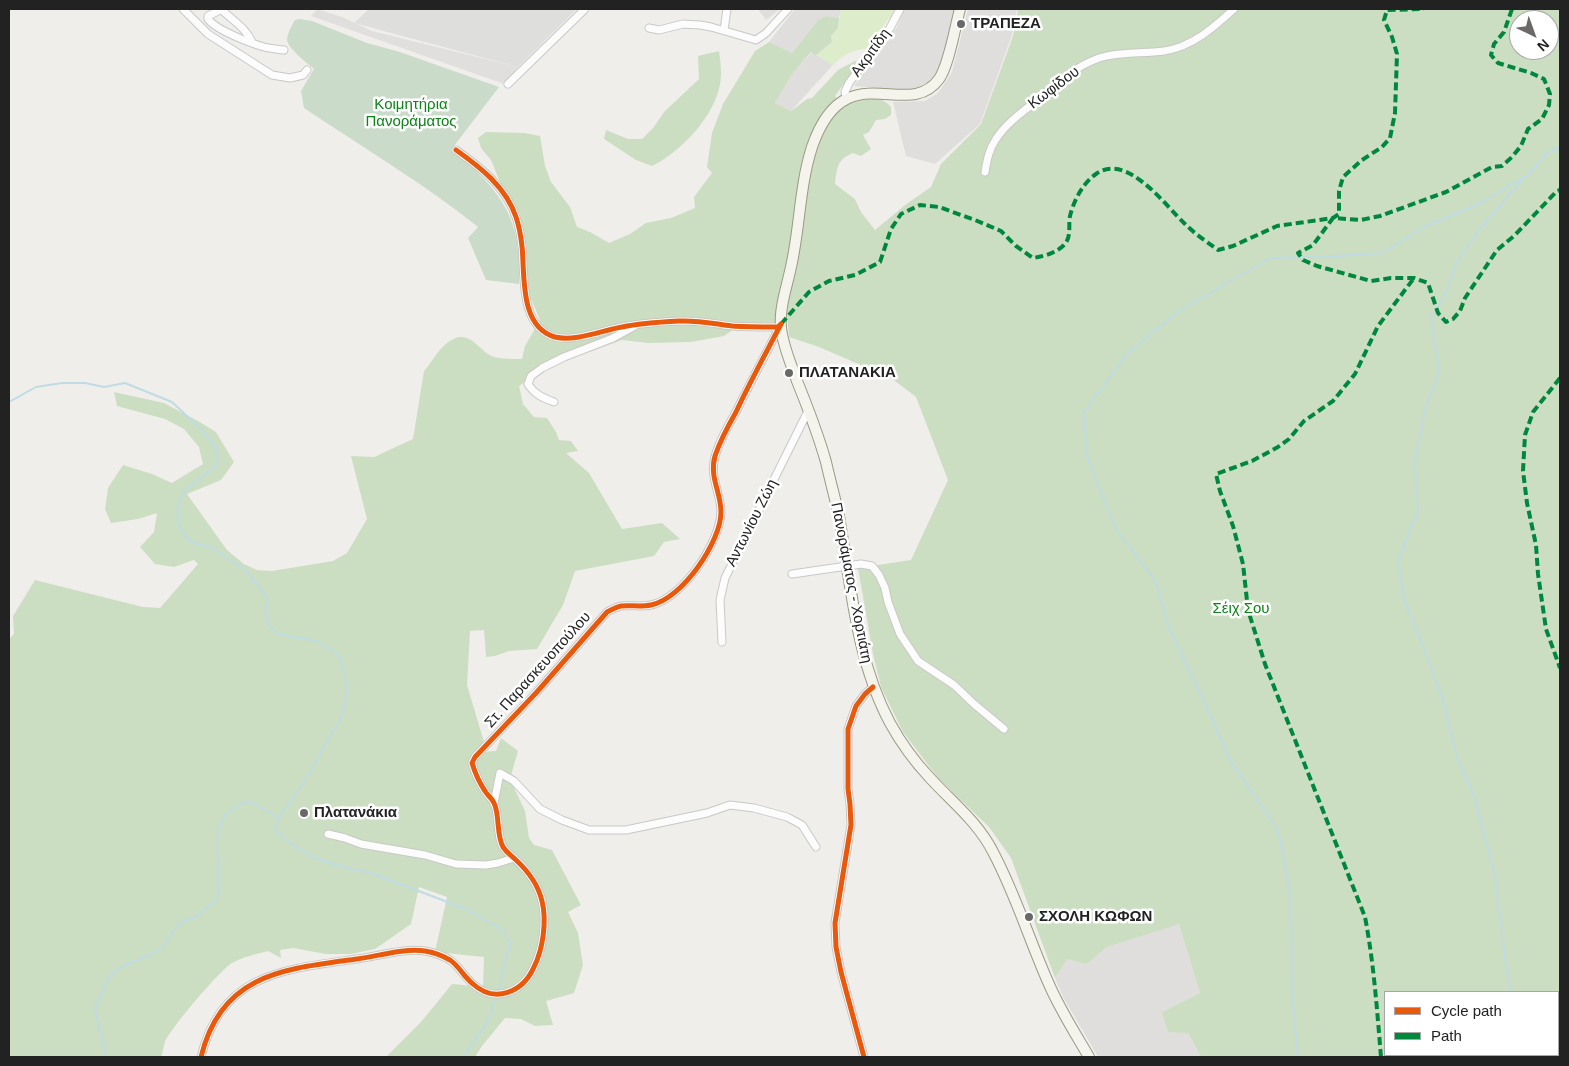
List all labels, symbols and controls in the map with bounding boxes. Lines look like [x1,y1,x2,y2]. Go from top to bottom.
north arrow [1509,10,1559,60]
place label: ΤΡΑΠΕΖΑ [971,15,1041,33]
marker: ΤΡΑΠΕΖΑ [955,18,967,30]
street label: Ακριτίδη [847,25,895,81]
text: N [1534,36,1552,55]
street label: Κωφίδου [1025,63,1083,113]
park label: Κοιμητήρια Πανοράματος [365,96,457,131]
place label: ΠΛΑΤΑΝΑΚΙΑ [799,364,896,382]
marker: ΠΛΑΤΑΝΑΚΙΑ [783,367,795,379]
street label: Αντωνίου Ζώη [722,476,782,570]
street label: Πανοράματος - Χορτιάτη [827,501,875,665]
park label: Σέιχ Σου [1212,600,1270,618]
street label: Στ. Παρασκευοπούλου [481,608,595,732]
place label: Πλατανάκια [314,804,397,822]
marker: Πλατανάκια [298,807,310,819]
place label: ΣΧΟΛΗ ΚΩΦΩΝ [1039,908,1152,926]
marker: ΣΧΟΛΗ ΚΩΦΩΝ [1023,911,1035,923]
legend [1384,991,1559,1056]
text: Cycle path [1431,1002,1502,1019]
text: Path [1431,1027,1462,1044]

